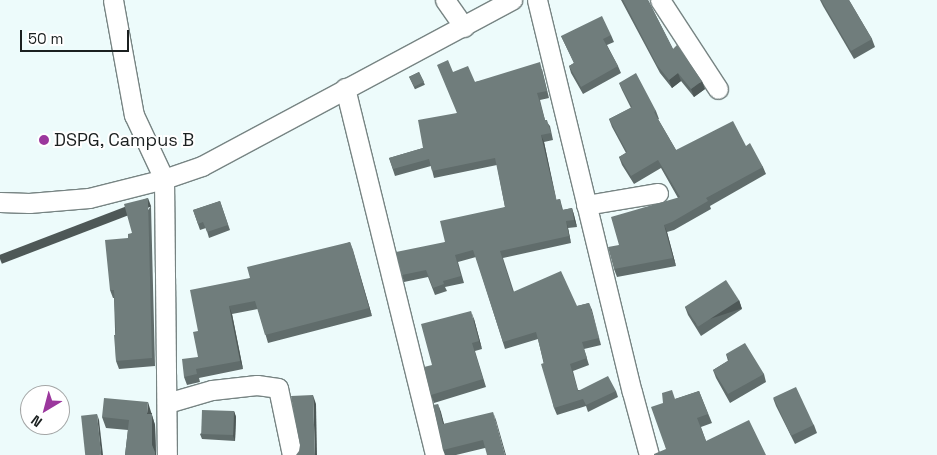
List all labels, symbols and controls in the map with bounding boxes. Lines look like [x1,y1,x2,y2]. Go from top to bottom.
scale bar [22,20,131,52]
text: 50 m [28,29,63,48]
place label: DSPG, Campus B [54,129,195,151]
marker: DSPG, Campus B [38,134,50,146]
north arrow [20,385,70,435]
text: N [27,411,46,431]

